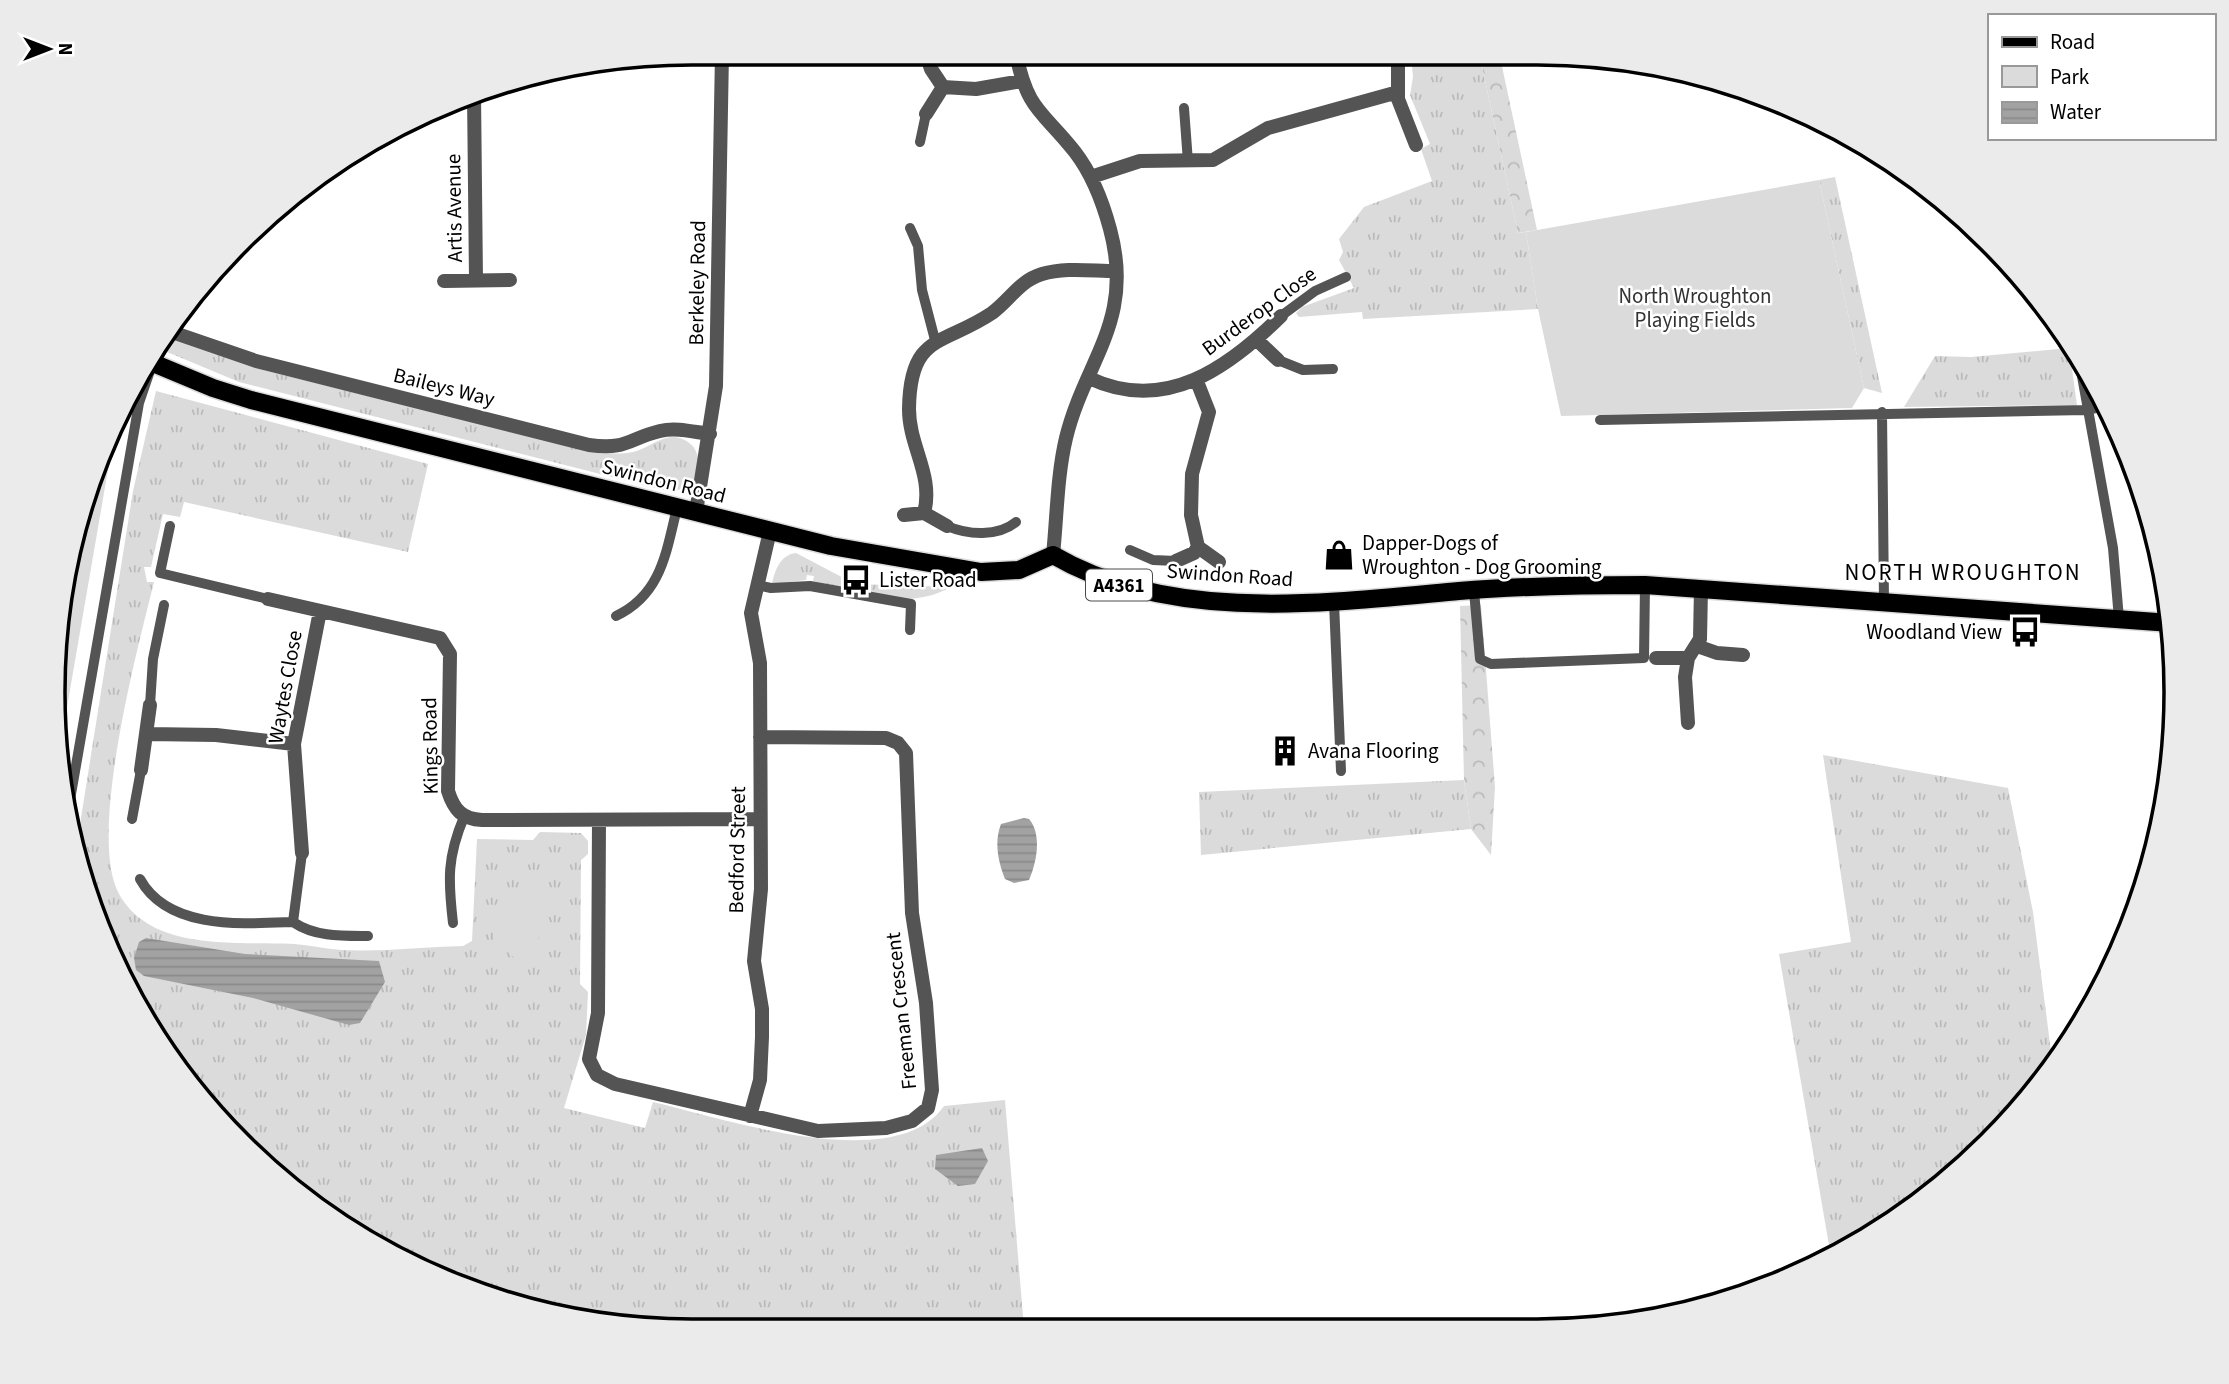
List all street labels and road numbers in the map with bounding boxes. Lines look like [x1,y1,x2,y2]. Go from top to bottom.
street label: Artis Avenue [438,153,470,263]
street label: Berkeley Road [681,220,713,346]
street label: Burderop Close [1196,259,1322,363]
street label: Baileys Way [390,360,498,414]
street label: Swindon Road [599,451,729,511]
street label: Swindon Road [1166,556,1294,594]
road number: A4361 [1086,570,1152,600]
street label: Waytes Close [260,628,310,746]
street label: Kings Road [414,697,446,795]
street label: Bedford Street [721,786,753,914]
street label: Freeman Crescent [878,931,924,1091]

